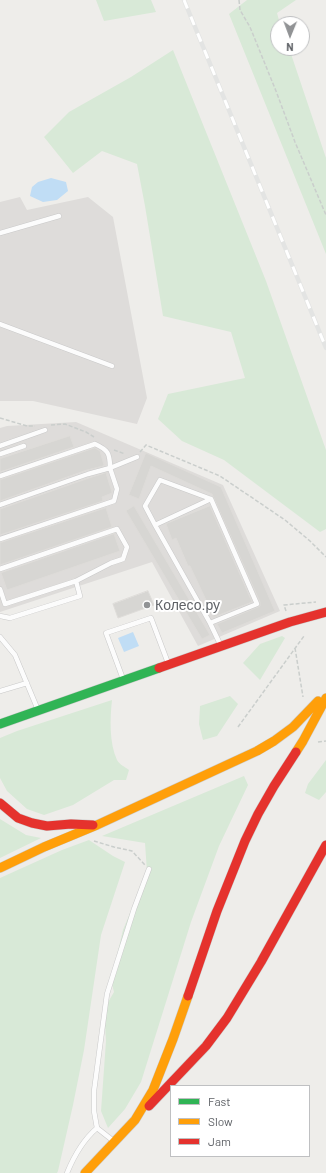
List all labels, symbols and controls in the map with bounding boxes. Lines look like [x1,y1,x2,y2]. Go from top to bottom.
north arrow [270,16,310,56]
text: N [286,41,294,54]
place label: Колесо.ру [155,597,220,613]
marker: Колесо.ру [142,600,152,610]
legend [170,1085,310,1157]
text: Fast [208,1094,231,1108]
text: Slow [208,1114,233,1128]
text: Jam [208,1134,231,1148]

